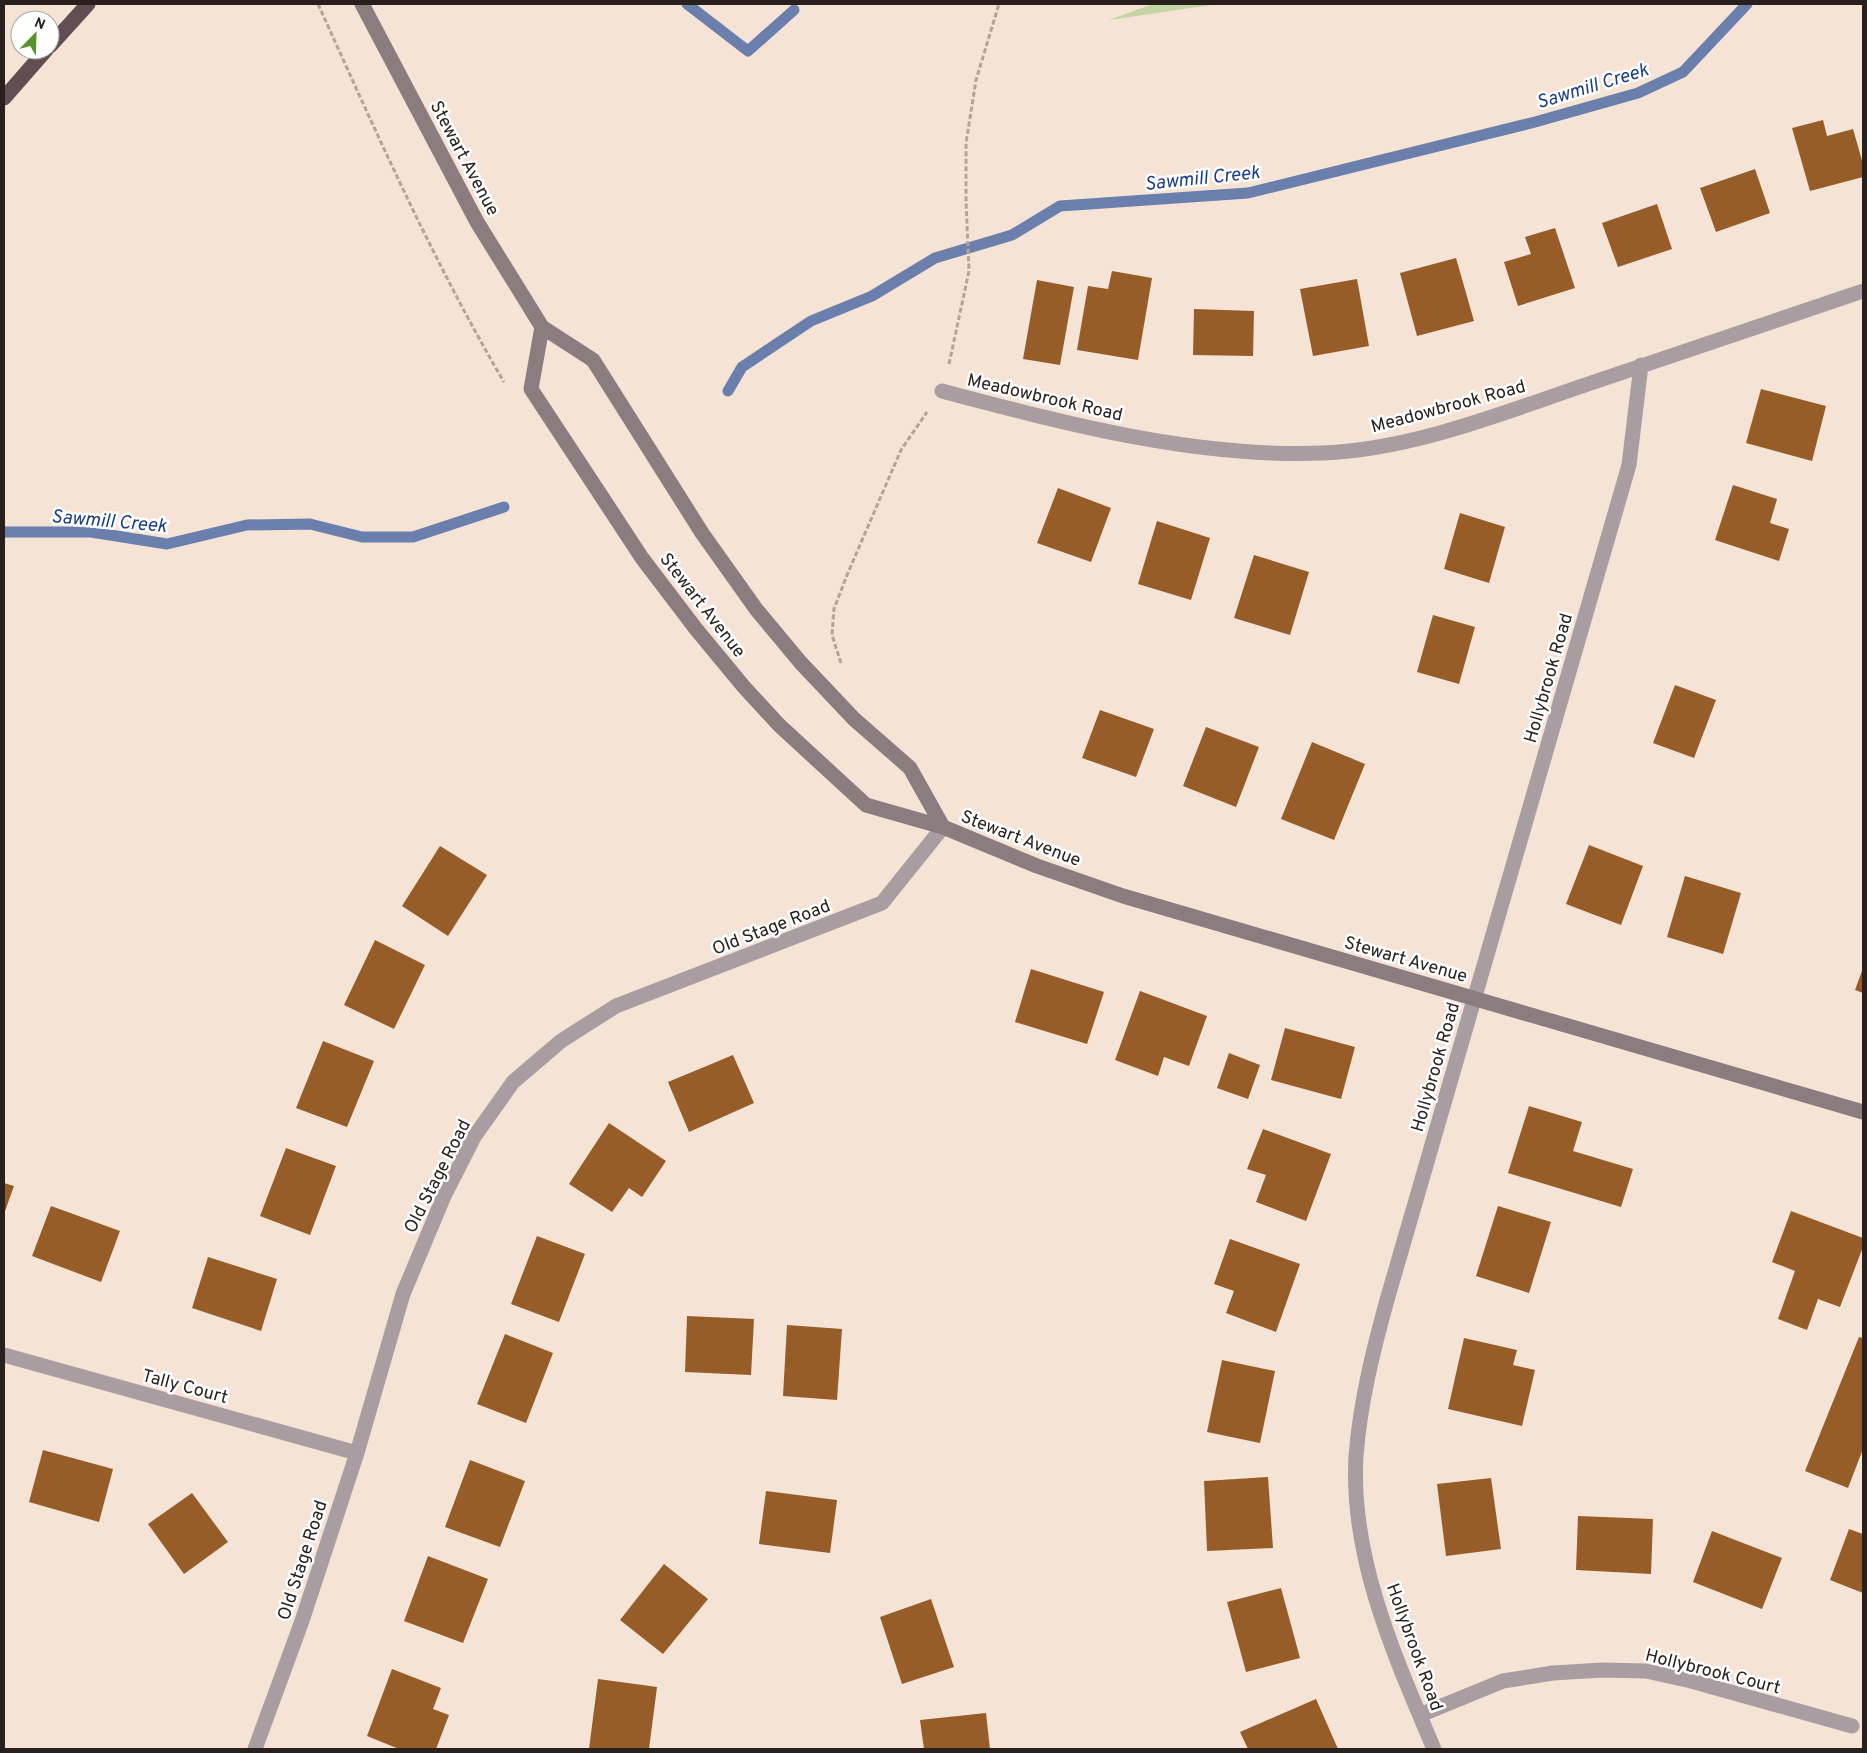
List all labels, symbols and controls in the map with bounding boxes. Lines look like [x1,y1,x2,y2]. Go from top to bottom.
north arrow [10,10,60,60]
text: N [32,15,47,34]
water label: Sawmill Creek [1534,58,1652,115]
street label: Stewart Avenue [424,97,504,220]
water label: Sawmill Creek [1143,161,1261,197]
street label: Meadowbrook Road [965,369,1125,428]
street label: Meadowbrook Road [1369,376,1528,439]
water label: Sawmill Creek [50,505,168,539]
street label: Stewart Avenue [654,549,750,663]
street label: Hollybrook Road [1520,611,1579,746]
street label: Stewart Avenue [957,806,1084,873]
street label: Old Stage Road [709,895,834,961]
street label: Stewart Avenue [1341,932,1470,989]
street label: Hollybrook Road [1407,1000,1466,1135]
street label: Old Stage Road [400,1116,477,1237]
street label: Tally Court [139,1365,230,1410]
street label: Old Stage Road [273,1498,334,1623]
street label: Hollybrook Road [1380,1581,1447,1714]
street label: Hollybrook Court [1643,1645,1783,1700]

